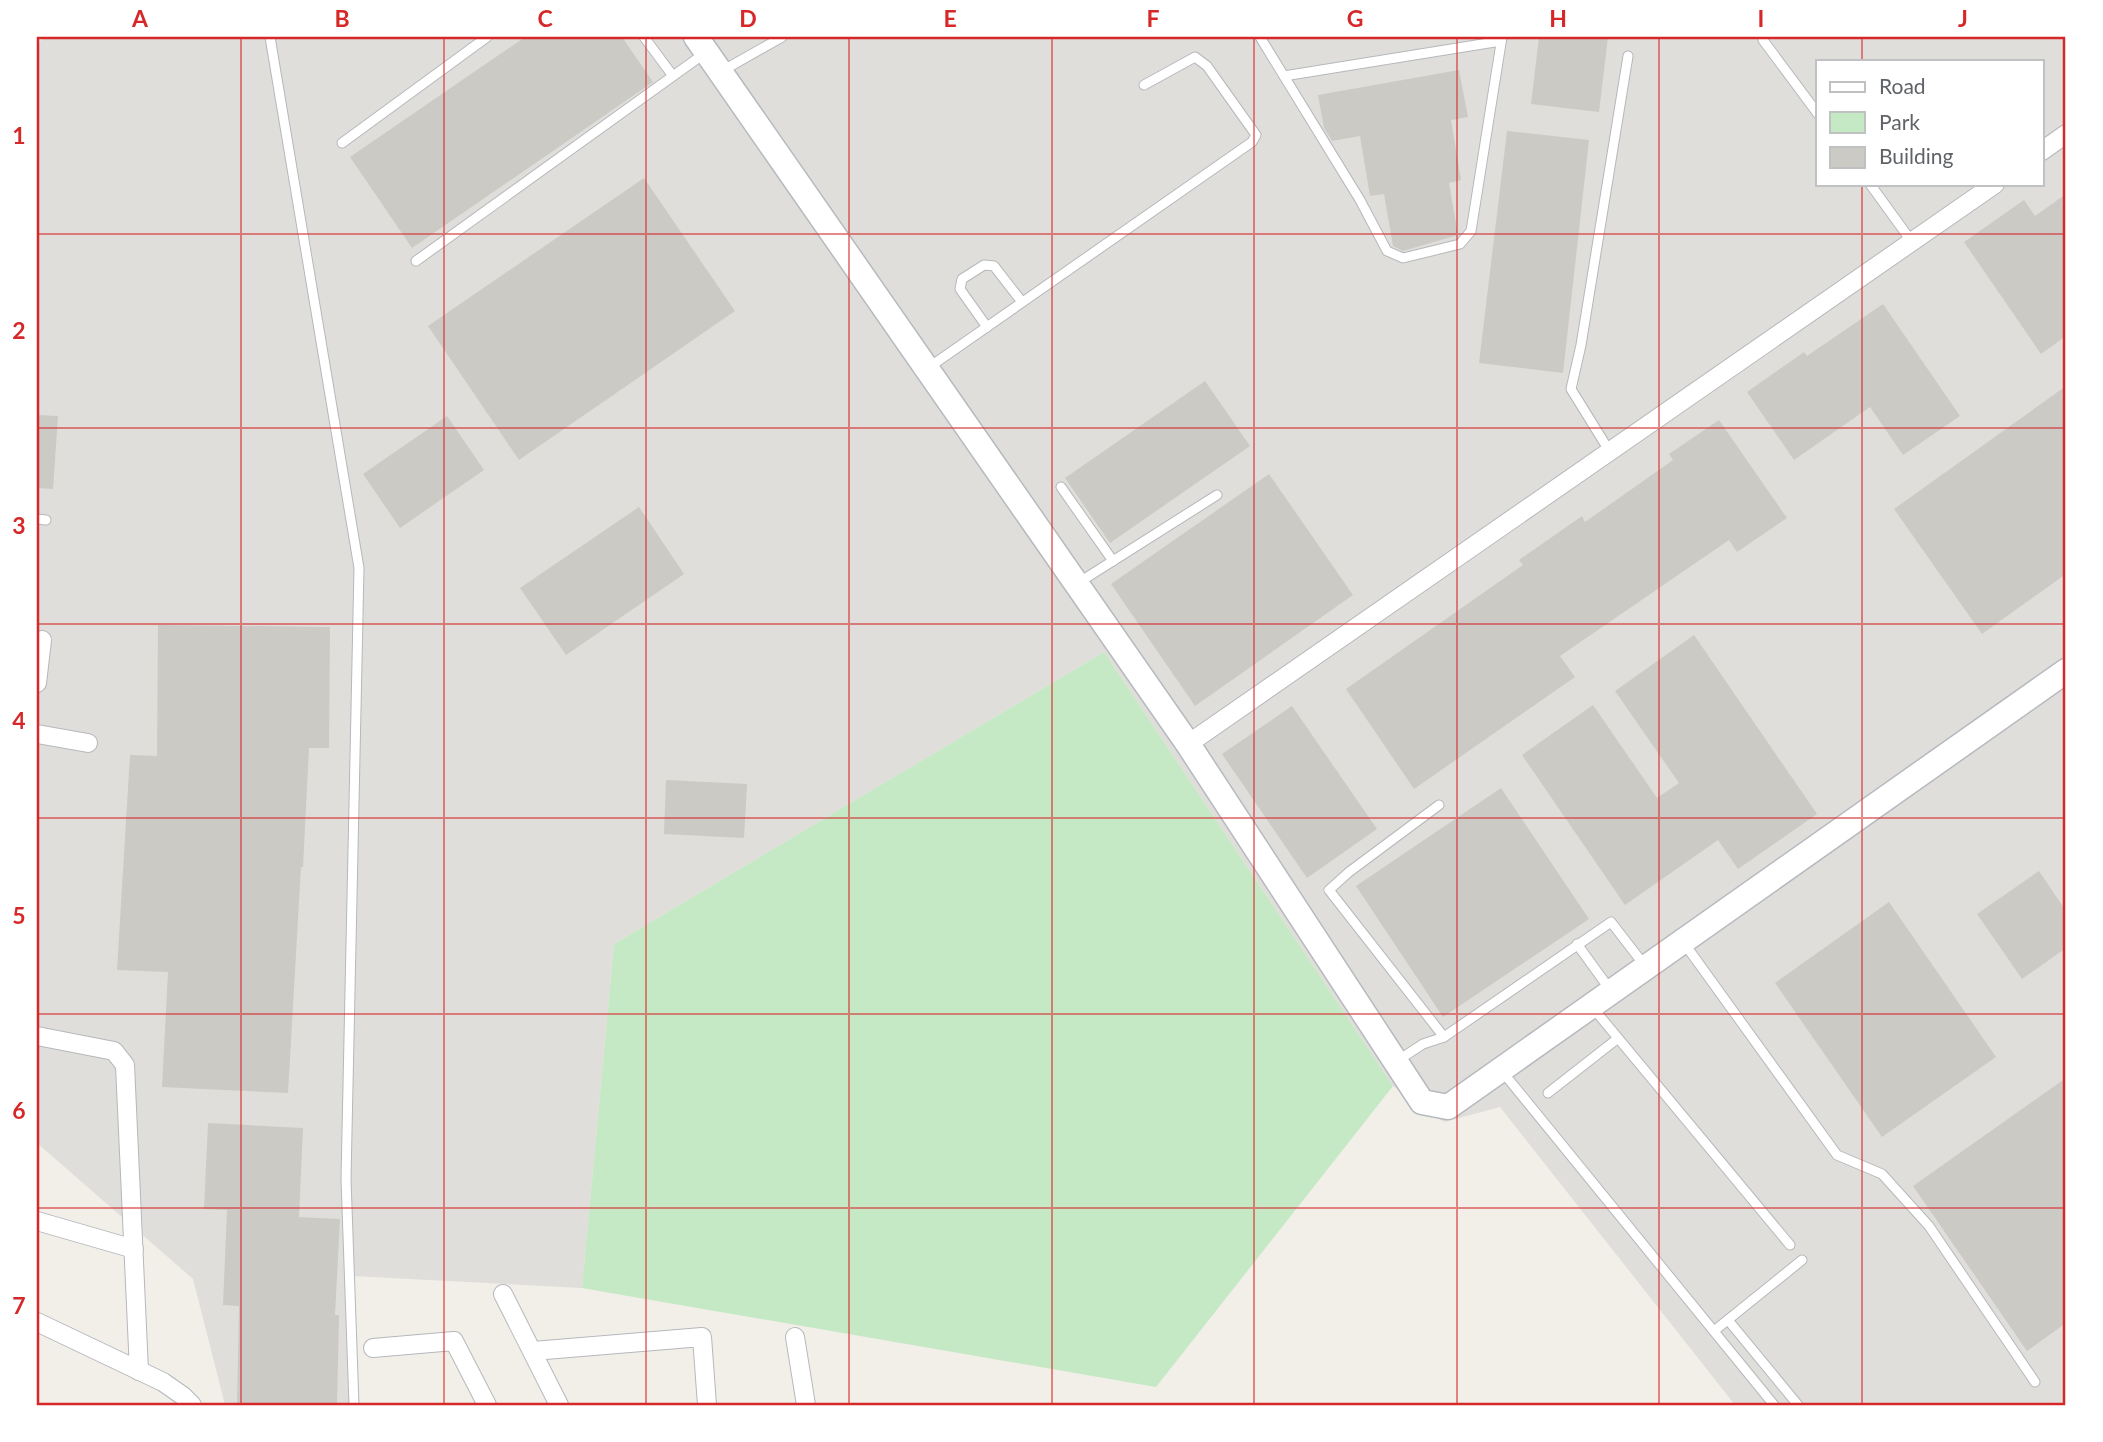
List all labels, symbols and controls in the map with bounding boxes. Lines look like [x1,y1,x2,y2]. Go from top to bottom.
text: A [131,4,149,32]
text: B [334,4,350,32]
text: C [537,4,553,32]
text: D [739,4,757,32]
text: E [943,4,957,32]
text: F [1146,4,1160,32]
text: G [1347,4,1363,32]
text: H [1549,4,1567,32]
text: I [1758,4,1764,32]
text: J [1958,4,1968,32]
legend [1816,60,2044,186]
text: Road [1879,73,1926,98]
text: Park [1879,109,1920,134]
text: 1 [12,121,26,149]
text: Building [1879,143,1954,168]
text: 2 [12,316,26,344]
text: 3 [12,511,26,539]
text: 4 [12,706,26,734]
text: 5 [12,901,26,929]
text: 6 [12,1096,26,1124]
text: 7 [12,1291,26,1319]

